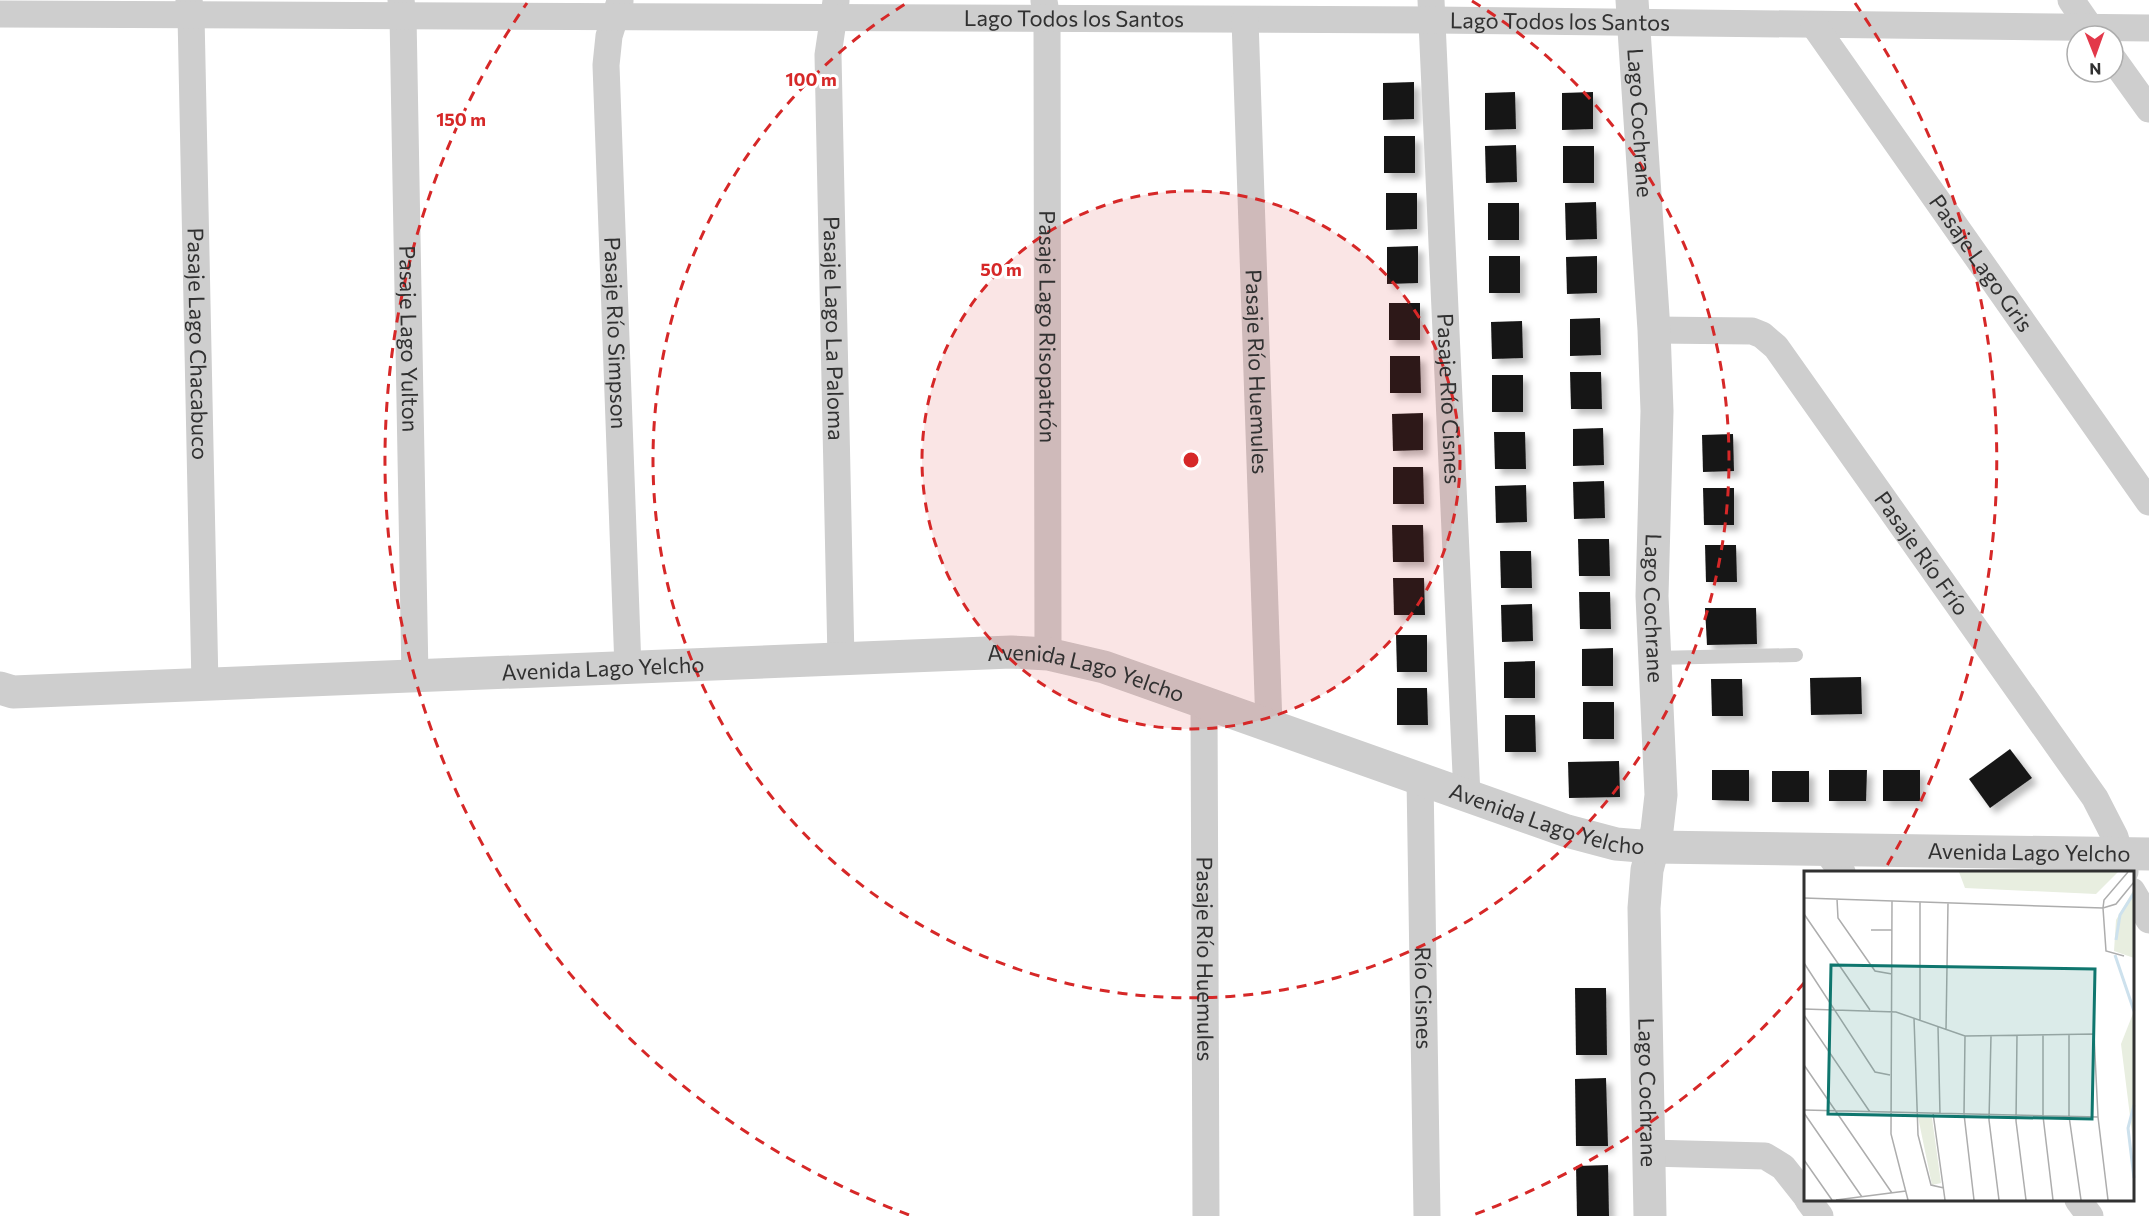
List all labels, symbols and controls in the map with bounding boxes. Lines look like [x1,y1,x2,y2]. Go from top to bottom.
street label: Lago Todos los Santos [964,4,1184,32]
street label: Lago Todos los Santos [1450,6,1670,36]
north arrow [2065,24,2125,84]
street label: Lago Cochrane [1622,47,1659,198]
text: N [2089,60,2101,79]
text: 100 m [785,68,837,90]
text: 150 m [436,108,486,130]
street label: Pasaje Lago Gris [1924,189,2039,337]
street label: Pasaje Lago Risopatrón [1034,210,1062,443]
street label: Pasaje Lago La Paloma [818,216,850,441]
street label: Pasaje Lago Chacabuco [182,227,214,460]
street label: Pasaje Río Simpson [599,236,633,430]
street label: Pasaje Lago Yulton [394,245,425,433]
text: 50 m [980,258,1022,280]
street label: Pasaje Río Huemules [1240,269,1274,475]
street label: Pasaje Río Cisnes [1432,313,1467,485]
centre of rings [1181,450,1201,470]
street label: Pasaje Río Frío [1869,486,1976,620]
street label: Lago Cochrane [1639,533,1670,683]
street label: Avenida Lago Yelcho [987,638,1188,707]
street label: Avenida Lago Yelcho [501,650,705,685]
street label: Avenida Lago Yelcho [1446,777,1646,859]
street label: Avenida Lago Yelcho [1927,837,2131,867]
street label: Pasaje Río Huemules [1192,856,1219,1062]
inset map [1804,871,2134,1201]
street label: Río Cisnes [1410,946,1438,1050]
street label: Lago Cochrane [1633,1017,1663,1167]

